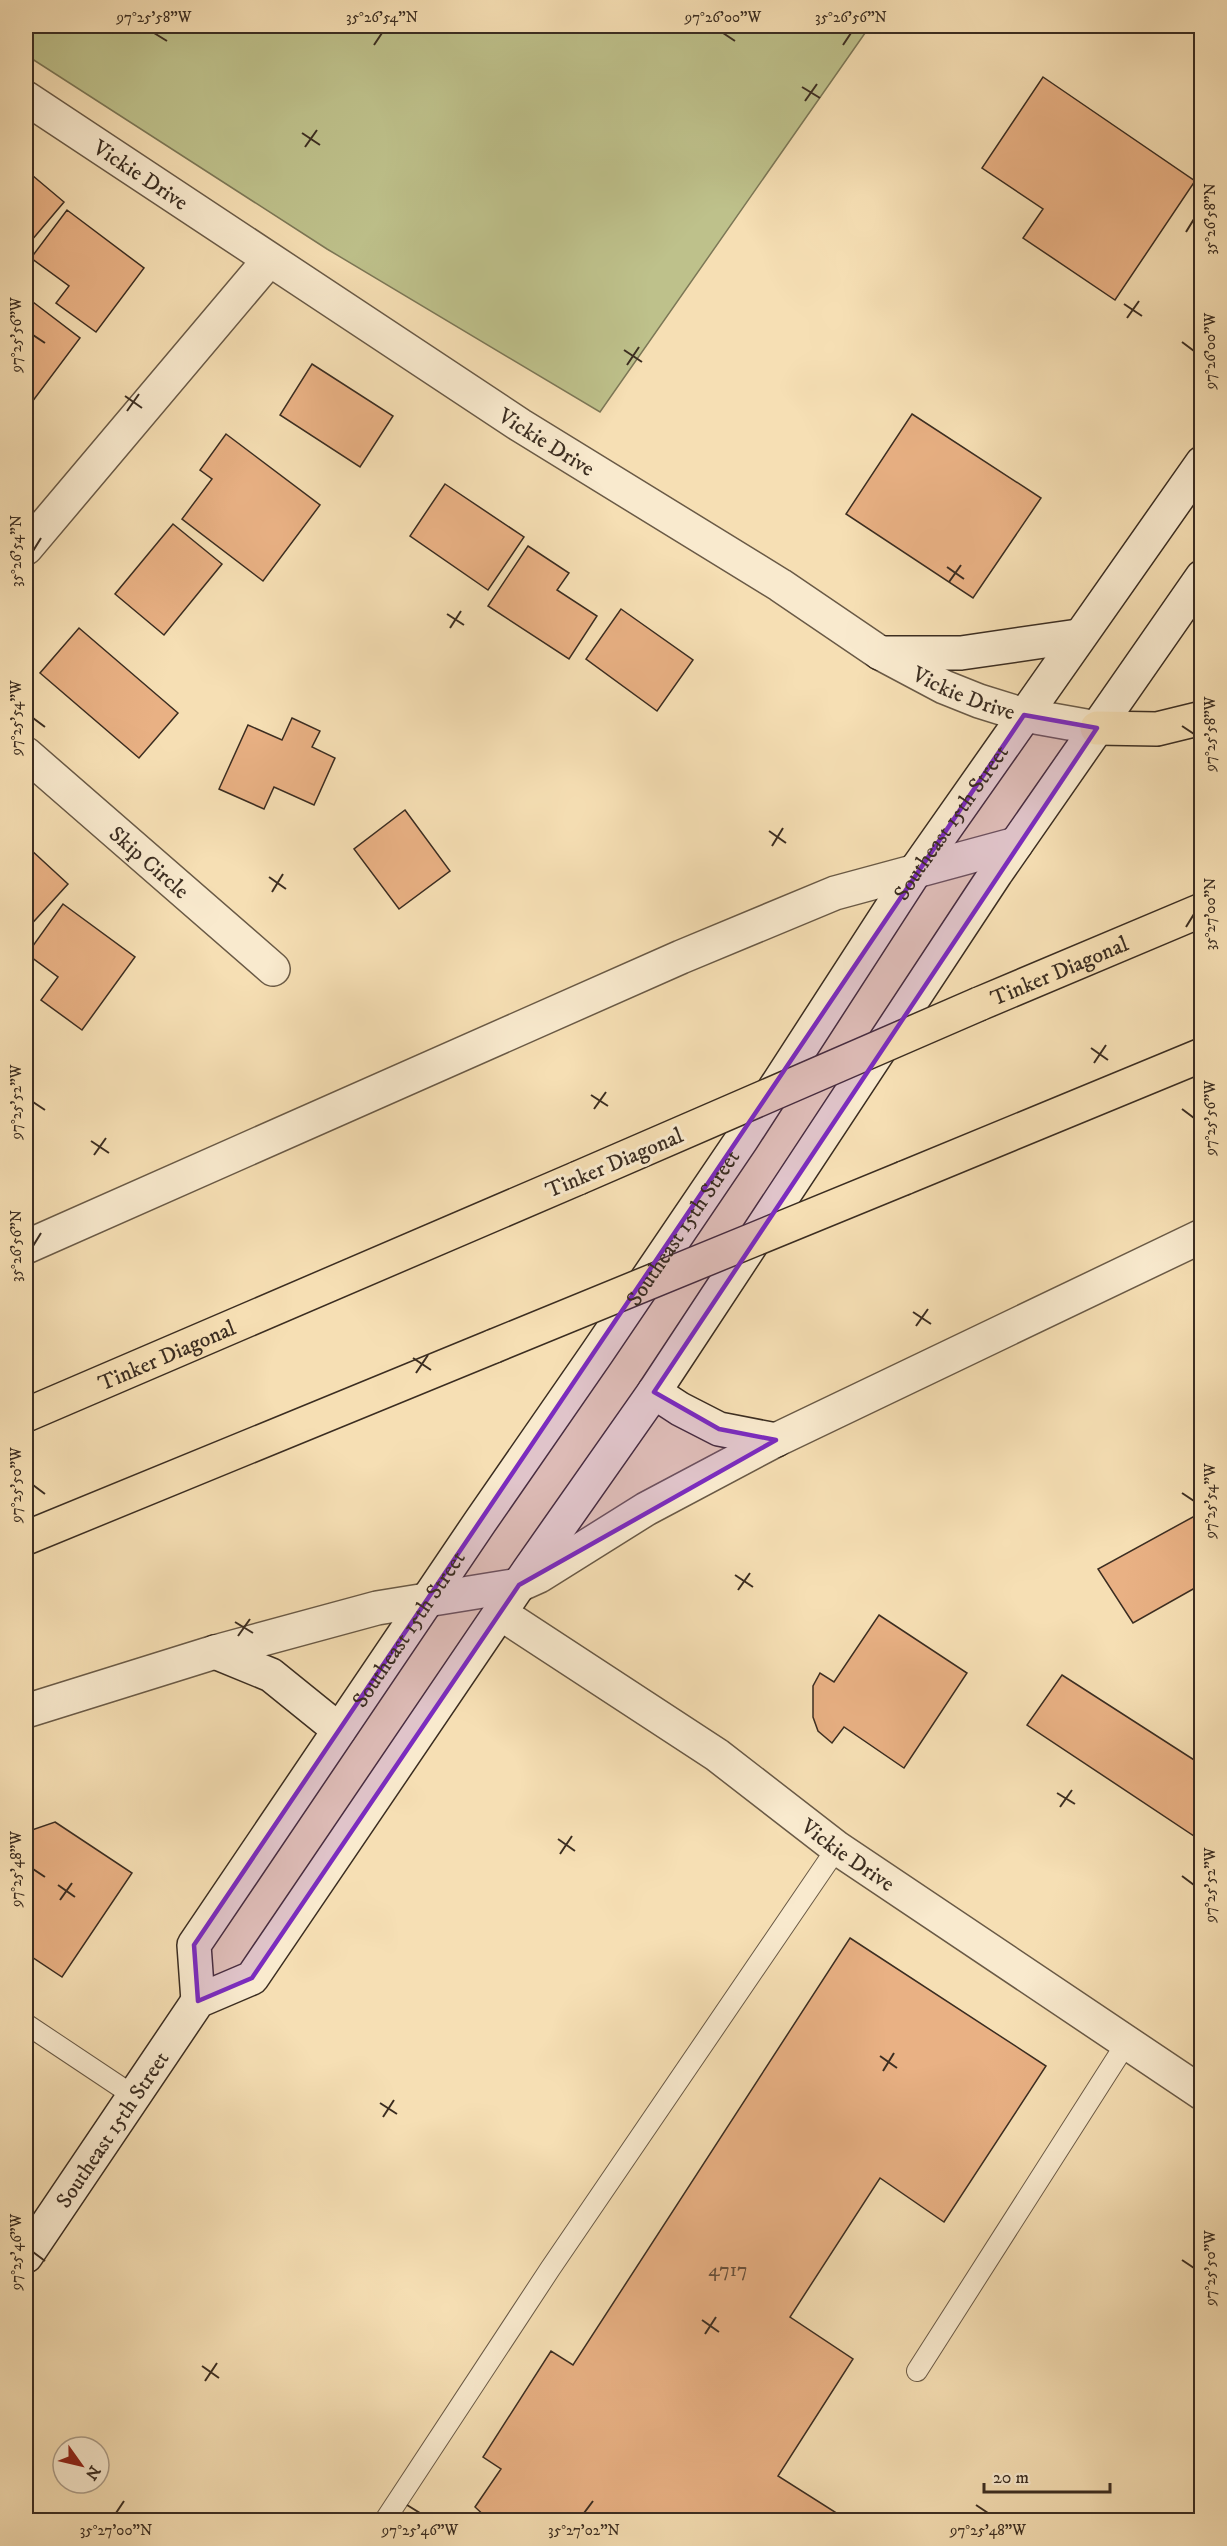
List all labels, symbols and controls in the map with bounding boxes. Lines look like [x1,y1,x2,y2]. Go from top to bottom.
text: 97°25'58"W [116,8,192,27]
text: 35°26'54"N [346,8,418,27]
text: 97°26'00"W [684,8,762,27]
text: 35°26'56"N [815,8,887,27]
street label: Vickie Drive [87,134,193,217]
text: 35°26'58"N [1201,183,1220,255]
text: 97°25'56"W [7,297,26,374]
text: 97°26'00"W [1201,312,1220,390]
street label: Vickie Drive [492,402,599,483]
text: 35°26'54"N [7,515,26,587]
street label: Vickie Drive [907,660,1018,726]
text: 97°25'54"W [7,680,26,757]
text: 97°25'58"W [1201,696,1220,772]
street label: Southeast 15th Street [888,740,1015,906]
street label: Skip Circle [103,821,194,905]
text: 35°27'00"N [1201,878,1220,950]
street label: Tinker Diagonal [987,930,1133,1013]
text: 97°25'52"W [7,1064,26,1140]
text: 97°25'56"W [1201,1080,1220,1157]
street label: Tinker Diagonal [542,1122,688,1204]
street label: Southeast 15th Street [621,1145,746,1312]
text: 35°26'56"N [7,1210,26,1282]
street label: Tinker Diagonal [94,1314,240,1397]
text: 97°25'50"W [7,1447,26,1524]
text: 97°25'54"W [1201,1463,1220,1540]
street label: Southeast 15th Street [347,1546,472,1713]
street label: Vickie Drive [794,1813,899,1898]
text: 97°25'48"W [7,1831,26,1908]
text: 97°25'52"W [1201,1847,1220,1923]
street label: Southeast 15th Street [50,2046,175,2213]
text: 97°25'46"W [7,2214,26,2291]
text: 97°25'50"W [1201,2230,1220,2307]
house number: 4717 [708,2258,748,2283]
north arrow [51,2435,111,2495]
scale bar [984,2456,1110,2494]
text: N [81,2462,105,2484]
text: 20 m [993,2467,1029,2489]
text: 35°27'00"N [80,2521,152,2540]
text: 97°25'46"W [381,2521,458,2540]
text: 35°27'02"N [548,2521,620,2540]
text: 97°25'48"W [949,2521,1026,2540]

